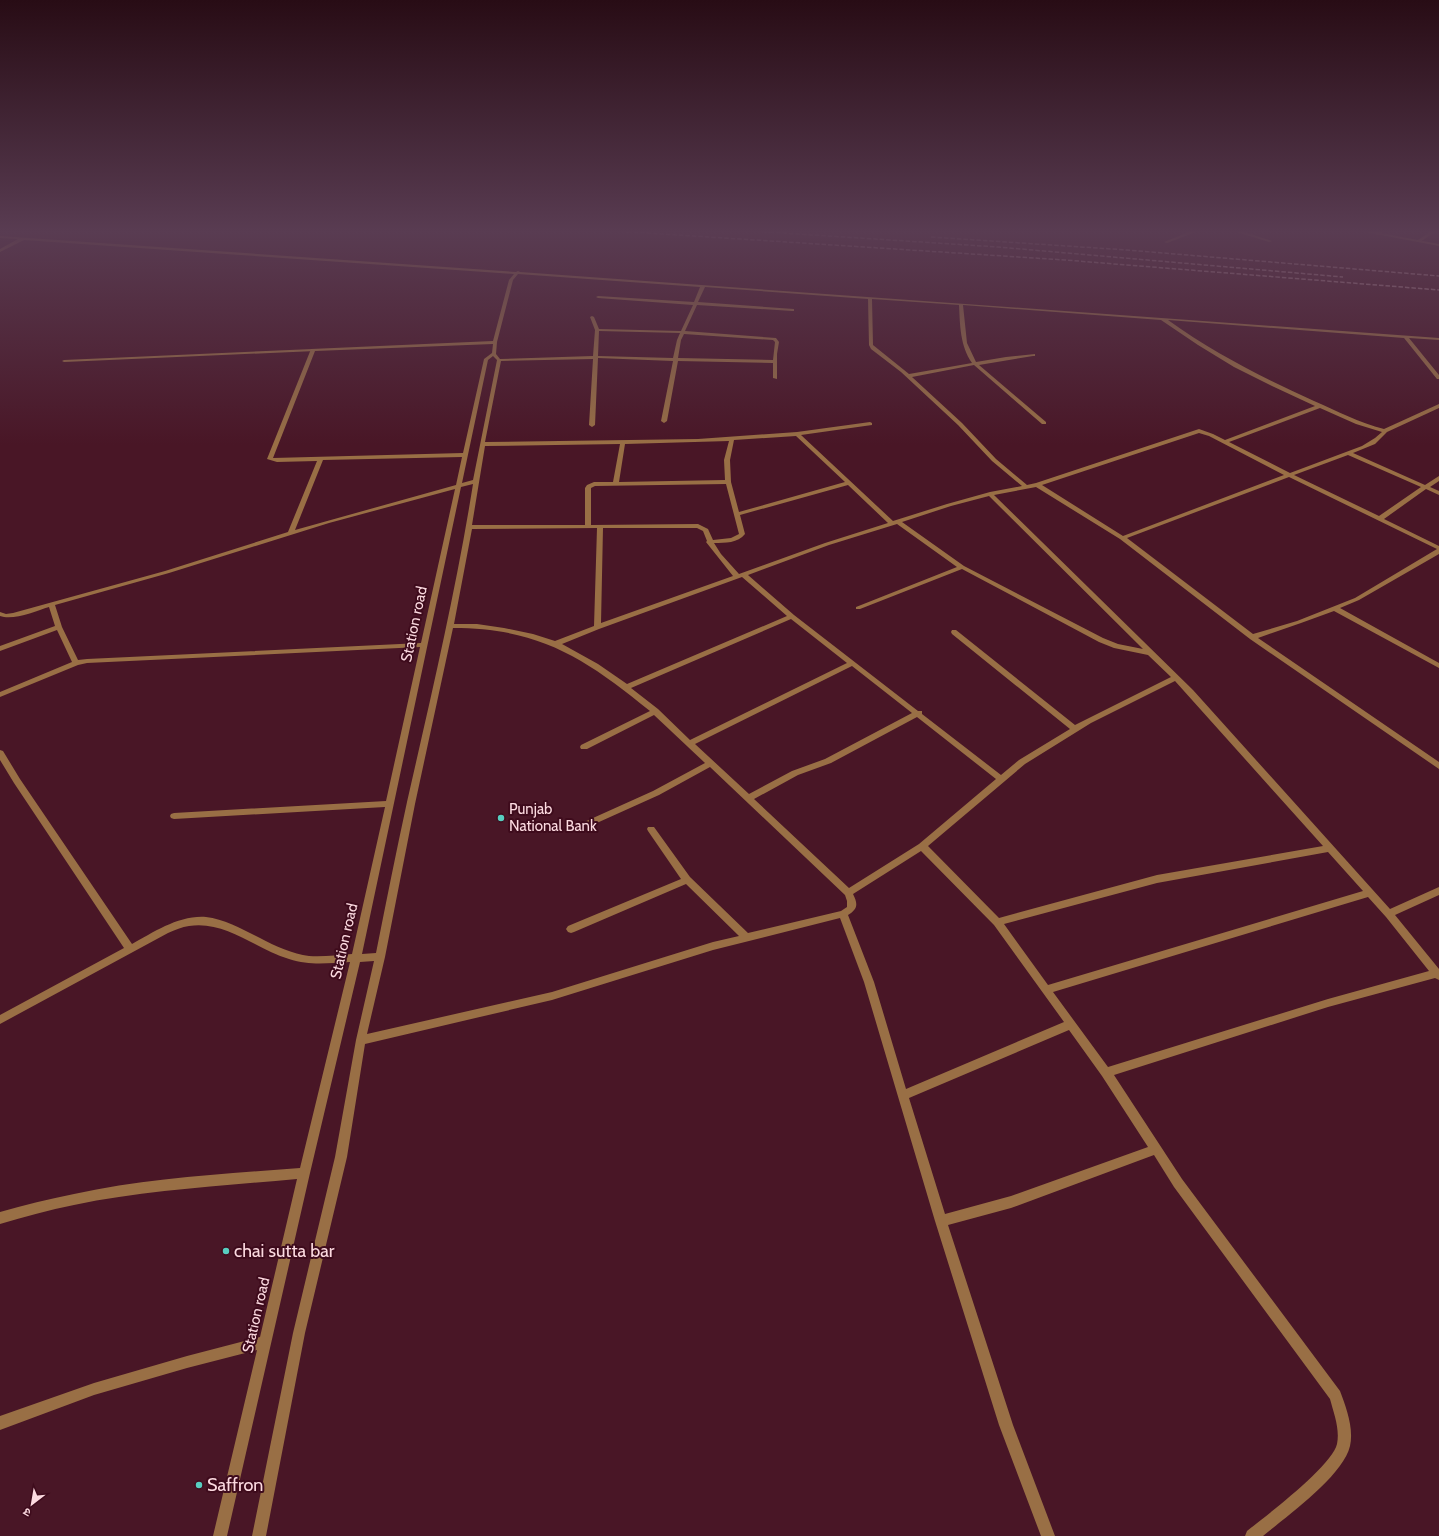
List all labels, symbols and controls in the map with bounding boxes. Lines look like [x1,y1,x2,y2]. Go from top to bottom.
street label: Station road [397,584,431,664]
place label: Punjab National Bank [509,800,597,835]
marker: Punjab National Bank [496,813,506,823]
street label: Station road [327,901,361,981]
place label: chai sutta bar [234,1240,335,1262]
marker: chai sutta bar [221,1246,231,1256]
street label: Station road [239,1275,273,1355]
place label: Saffron [207,1474,263,1496]
marker: Saffron [194,1480,204,1490]
north arrow [12,1484,52,1524]
text: उ [20,1505,33,1520]

